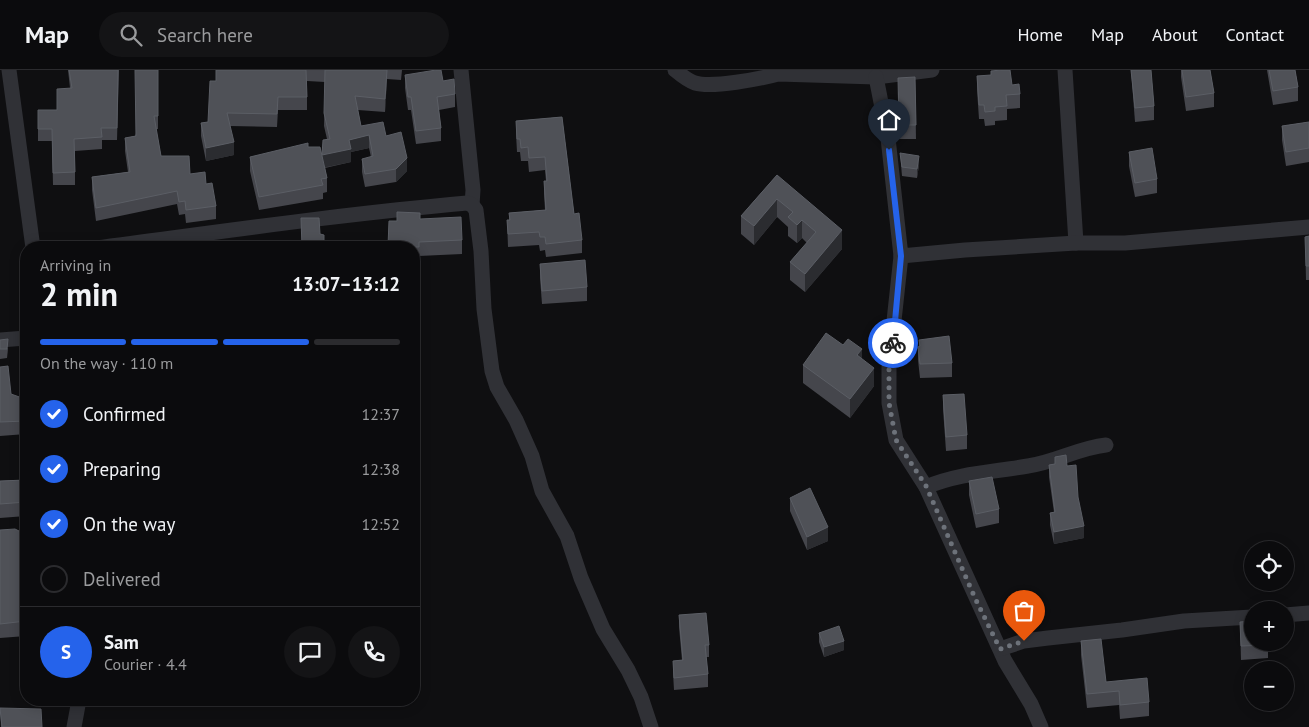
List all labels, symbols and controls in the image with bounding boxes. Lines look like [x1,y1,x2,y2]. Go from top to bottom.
search box [99,12,449,57]
text: Map [25,19,69,50]
icon: search [117,21,145,49]
text: Search here [157,23,253,47]
text: Home [1017,23,1063,46]
text: Map [1091,23,1124,46]
text: About [1152,23,1198,46]
text: Contact [1226,23,1284,46]
pin [868,99,910,150]
icon: home [875,106,903,134]
text: Arriving in [40,255,111,275]
text: 13:07–13:12 [292,272,400,296]
text: 2 min [40,273,118,315]
courier [868,318,918,368]
icon: bike [879,329,907,357]
text: On the way · 110 m [40,353,173,373]
icon: check [40,400,68,428]
text: Confirmed [83,402,166,426]
text: 12:37 [362,404,400,424]
icon: check [40,455,68,483]
text: Preparing [83,457,161,481]
text: 12:38 [362,459,400,479]
icon: check [40,510,68,538]
text: On the way [83,512,175,536]
text: 12:52 [362,514,400,534]
map controls [1244,541,1294,711]
button: locate [1244,541,1294,591]
text: Delivered [83,567,161,591]
pin [1003,590,1045,641]
icon: bag [1010,597,1038,625]
button: + [1244,601,1294,651]
button: chat [284,626,336,678]
button: phone [348,626,400,678]
text: Sam [104,630,139,654]
text: S [61,640,71,664]
text: Courier · 4.4 [104,654,187,674]
button: − [1244,661,1294,711]

